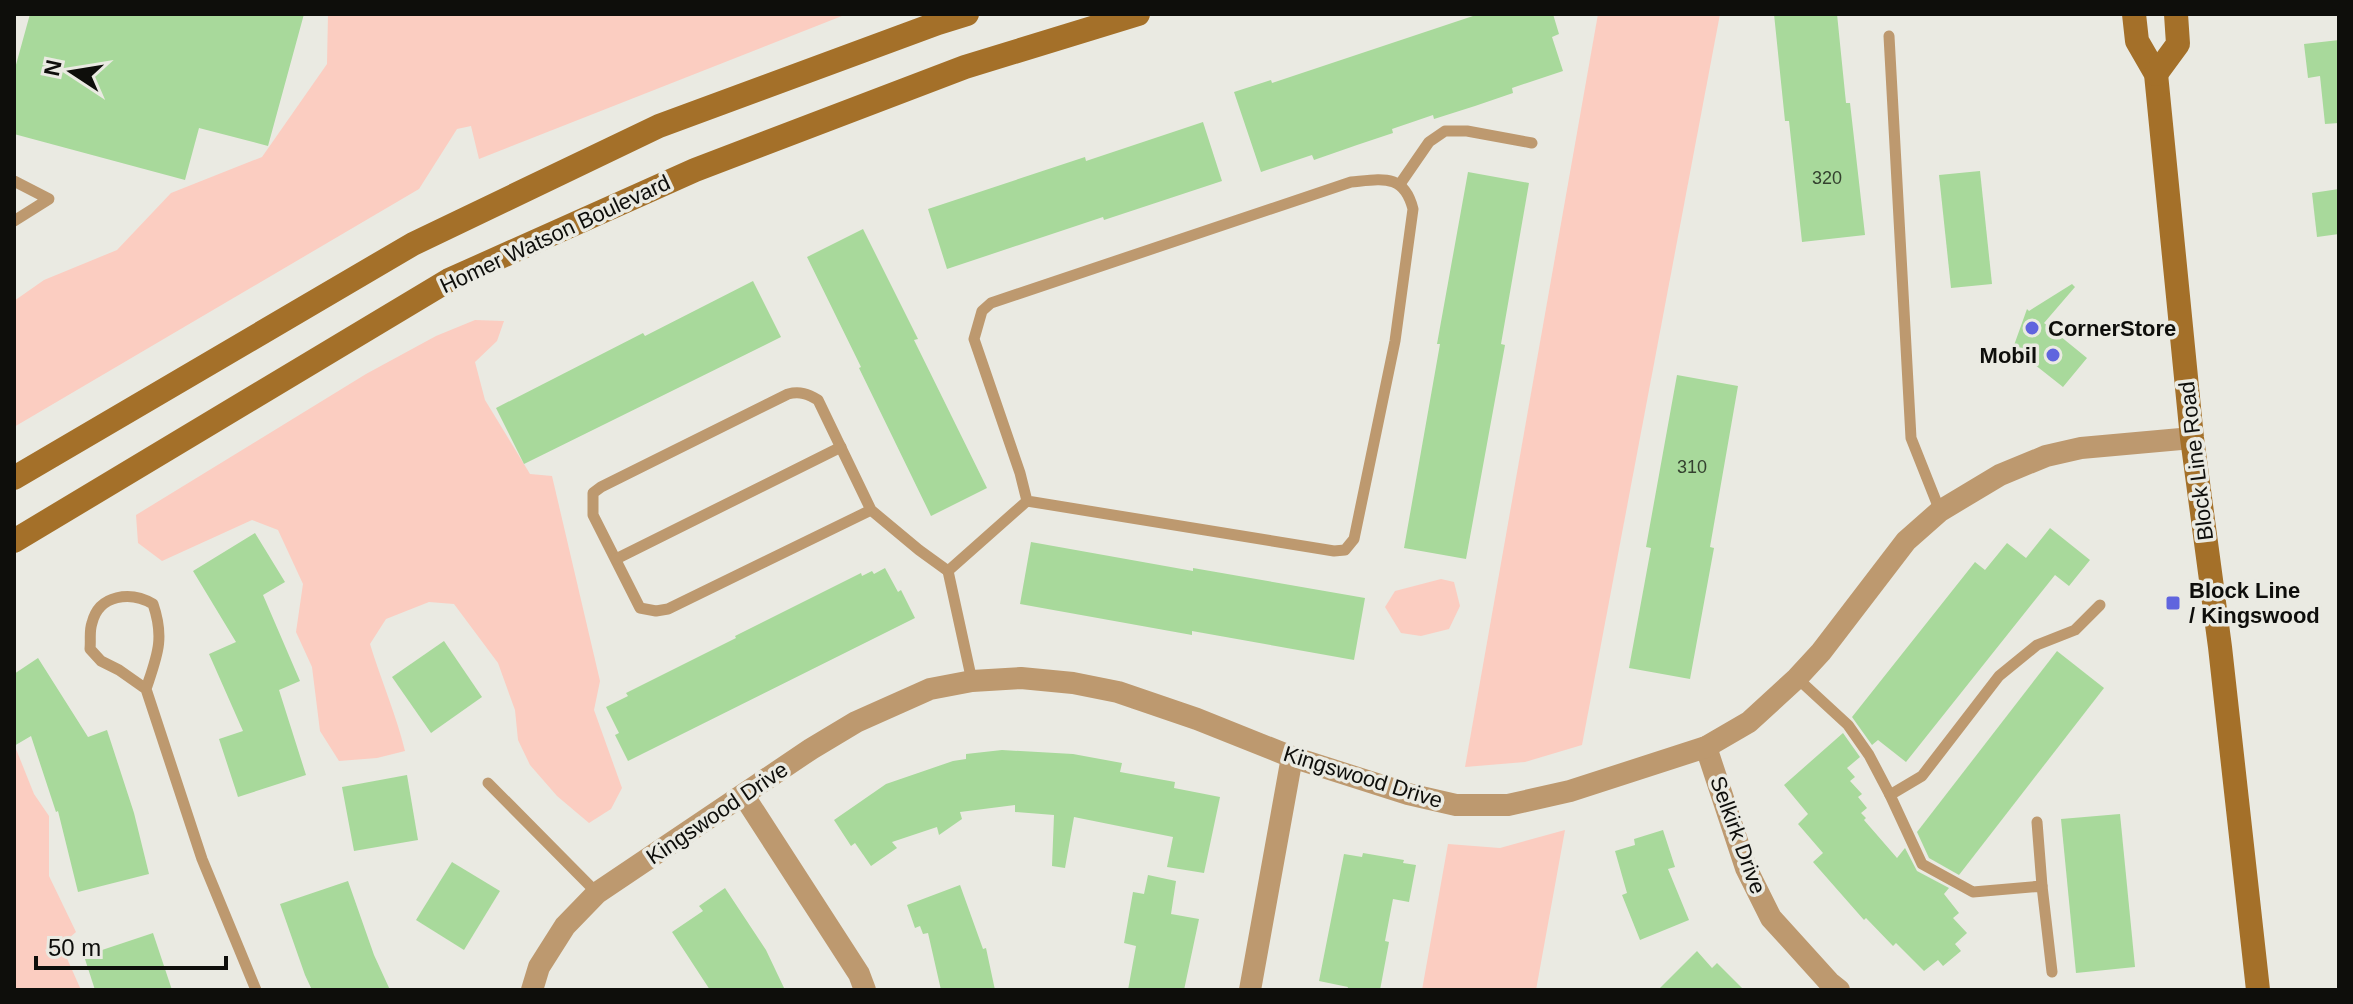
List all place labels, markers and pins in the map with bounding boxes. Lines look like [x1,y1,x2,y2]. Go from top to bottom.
place label: CornerStore [2048,316,2176,341]
marker: CornerStore [2023,319,2041,337]
place label: Mobil [1980,343,2037,368]
marker: Mobil [2044,346,2062,364]
place label: Block Line / Kingswood [2189,578,2320,628]
marker: Block Line / Kingswood [2164,594,2182,612]

